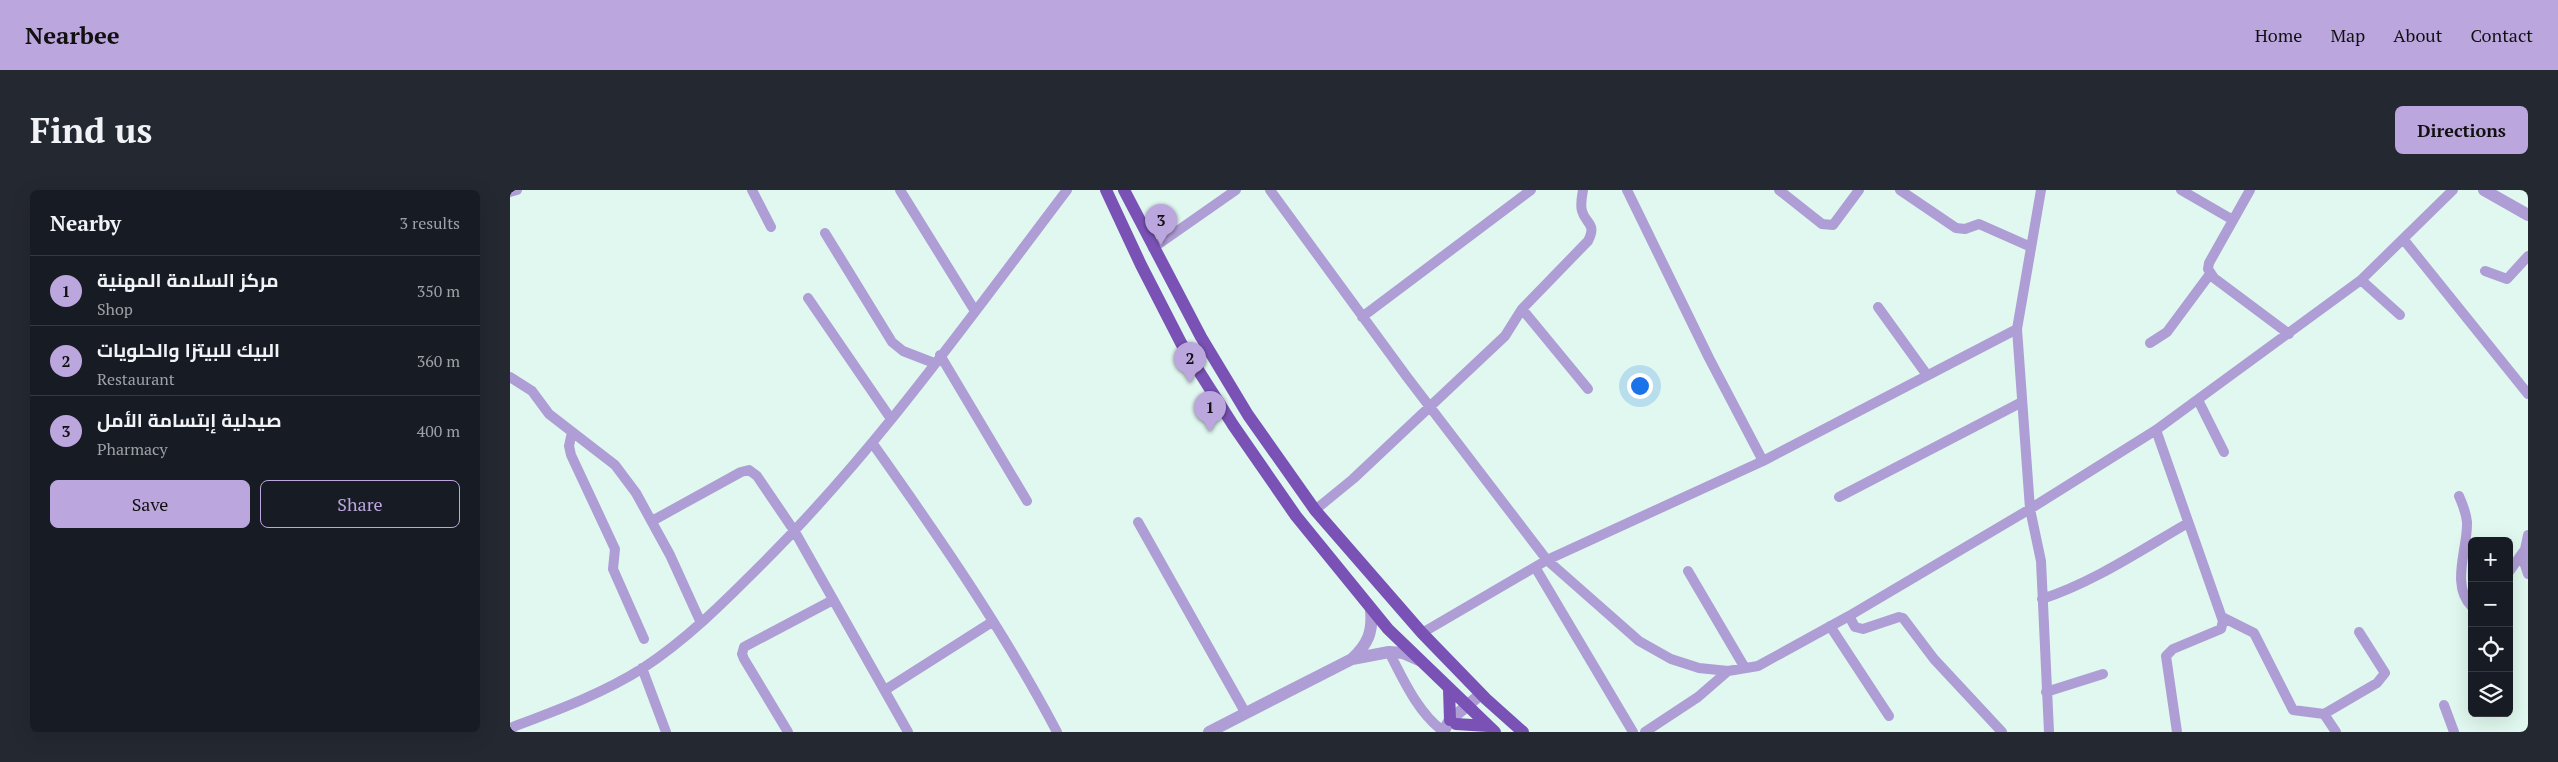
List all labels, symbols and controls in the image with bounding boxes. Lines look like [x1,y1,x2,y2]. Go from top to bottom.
text: Nearbee [25,19,120,51]
text: Home [2255,23,2302,47]
text: Map [2330,23,2365,47]
text: About [2393,23,2442,47]
text: Contact [2470,23,2533,47]
button: Directions [2395,106,2528,154]
text: Find us [30,107,152,153]
pin: 3 [1145,204,1177,245]
text: Nearby [50,209,121,237]
text: 3 results [400,212,460,234]
text: مركز السلامة المهنية [97,267,279,292]
text: 1 [61,280,71,302]
text: 350 m [417,280,460,302]
text: Shop [97,298,133,320]
text: البيك للبيتزا والحلويات [97,337,280,362]
pin: 2 [1174,342,1206,383]
text: 2 [61,350,71,372]
text: 360 m [417,350,460,372]
text: Restaurant [97,368,175,390]
your location [1627,373,1653,399]
pin: 1 [1194,391,1226,432]
text: صيدلية إبتسامة الأمل [97,407,282,432]
text: 3 [61,420,71,442]
text: 400 m [417,420,460,442]
text: Pharmacy [97,438,168,460]
button: Save [50,480,250,528]
button: Share [260,480,460,528]
map controls [2468,537,2513,717]
button: + [2468,537,2513,582]
button: − [2468,582,2513,627]
button: locate [2468,627,2513,672]
button: layers [2468,672,2513,717]

